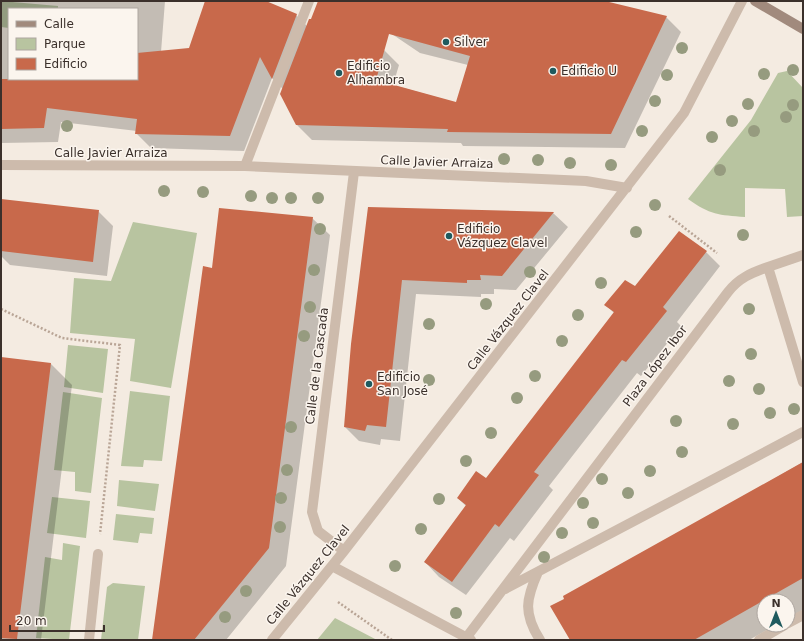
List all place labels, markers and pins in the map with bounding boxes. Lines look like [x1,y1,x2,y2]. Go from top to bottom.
place label: Silver [454,35,488,49]
marker: Silver [441,37,451,47]
place label: Edificio Alhambra [347,59,405,87]
place label: Edificio U [561,64,617,78]
marker: Edificio U [548,66,558,76]
marker: Edificio Alhambra [334,68,344,78]
place label: Edificio Vázquez Clavel [457,222,548,250]
marker: Edificio Vázquez Clavel [444,231,454,241]
place label: Edificio San José [377,370,428,398]
marker: Edificio San José [364,379,374,389]

